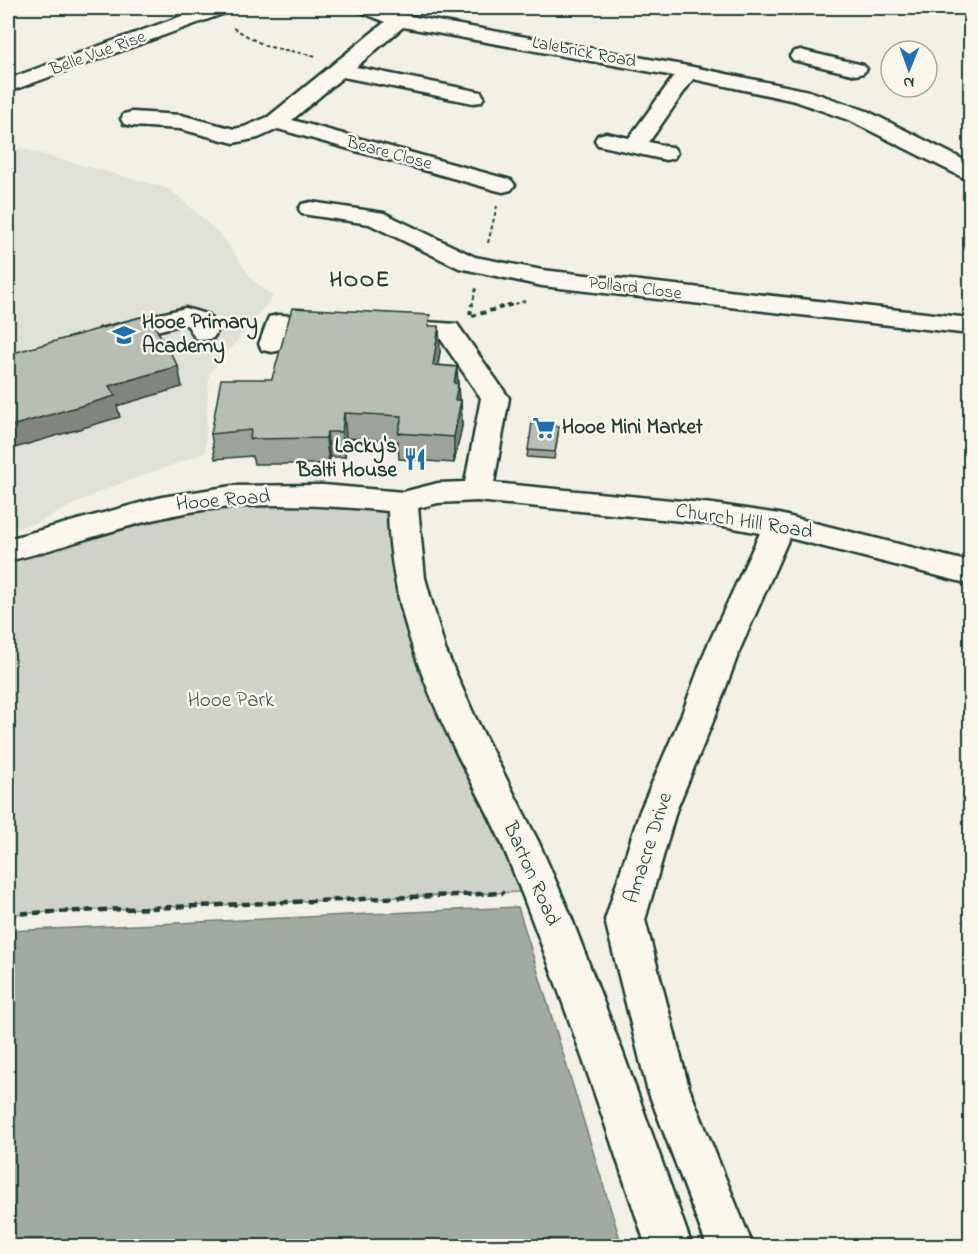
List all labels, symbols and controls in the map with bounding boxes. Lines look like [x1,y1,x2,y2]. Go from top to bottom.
street label: Belle Vue Rise [45,24,151,84]
street label: Lalebrick Road [530,30,638,76]
north arrow [879,39,939,99]
text: N [903,70,914,94]
street label: Beare Close [342,130,436,178]
district label: HOOE [329,265,391,297]
street label: Pollard Close [587,270,684,308]
place label: Hooe Primary Academy [142,308,258,364]
school or university icon: Hooe Primary Academy [111,322,137,348]
place label: Hooe Mini Market [562,413,704,443]
supermarket icon: Hooe Mini Market [531,415,557,441]
place label: Lacky's Balti House [296,432,398,486]
restaurant icon: Lacky's Balti House [402,446,428,472]
street label: Hooe Road [175,482,272,520]
street label: Church Hill Road [673,496,815,548]
park label: Hooe Park [188,686,275,716]
street label: Amacre Drive [617,788,681,907]
street label: Barton Road [494,816,567,931]

